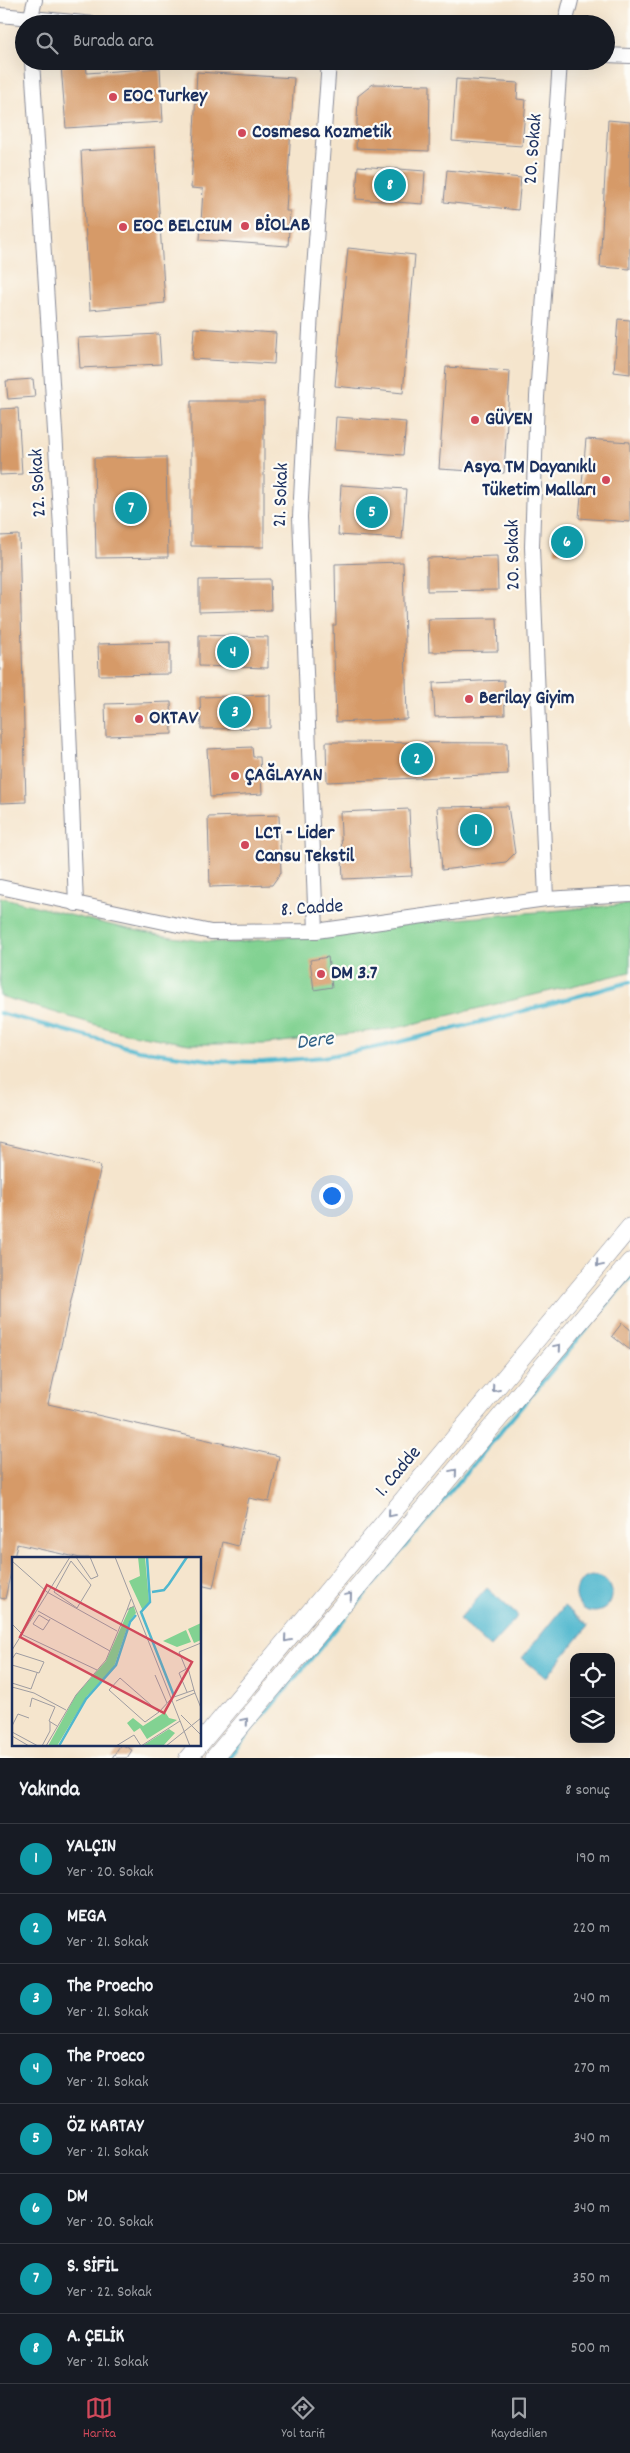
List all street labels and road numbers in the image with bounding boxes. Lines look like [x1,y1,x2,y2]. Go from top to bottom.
street label: 20. Sokak [518,113,550,185]
street label: 22. Sokak [23,448,55,518]
street label: 21. Sokak [267,462,297,528]
street label: 20. Sokak [499,519,529,591]
street label: 8. Cadde [280,893,344,925]
street label: 1. Cadde [369,1440,429,1504]

